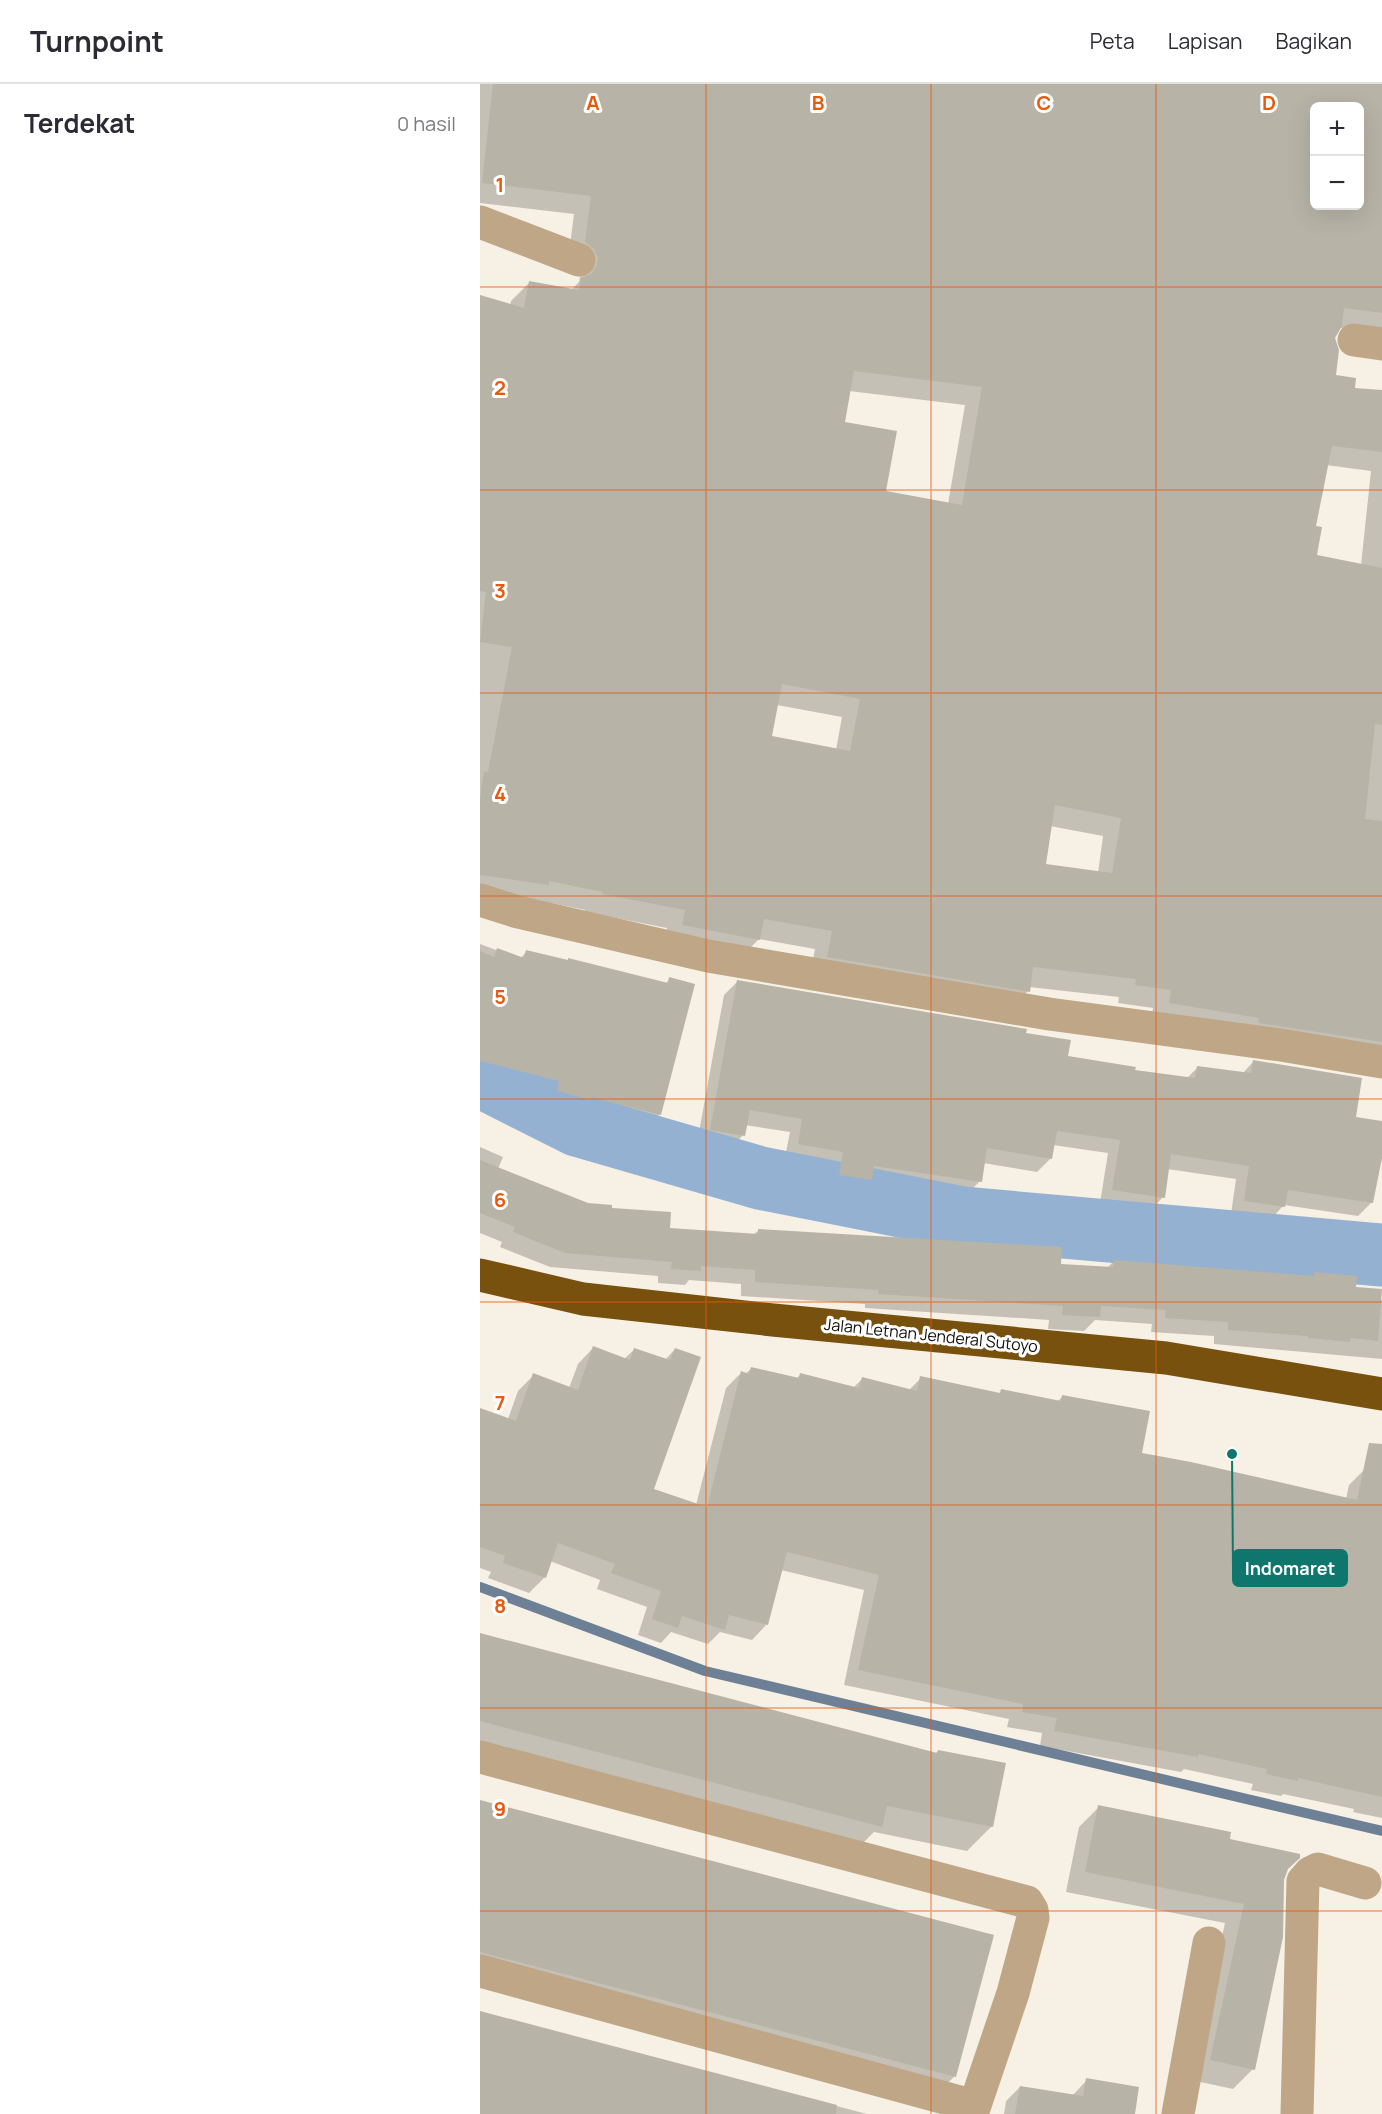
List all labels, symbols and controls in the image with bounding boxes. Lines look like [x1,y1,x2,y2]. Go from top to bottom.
text: Turnpoint [30,22,164,60]
text: Peta [1090,27,1135,55]
text: Lapisan [1168,27,1243,55]
text: Bagikan [1276,27,1352,55]
text: A [586,89,600,116]
text: B [812,89,825,116]
text: C [1037,89,1051,116]
text: D [1262,89,1276,116]
map controls [1310,102,1364,210]
button: + [1310,102,1364,156]
text: Terdekat [24,105,135,141]
text: 0 hasil [397,110,456,137]
button: − [1310,156,1364,210]
text: 1 [496,171,504,198]
text: 2 [494,374,506,401]
text: 3 [494,577,506,604]
text: 4 [494,780,506,807]
text: 5 [494,983,506,1010]
text: 6 [494,1186,506,1213]
street label: Jalan Letnan Jenderal Sutoyo [823,1313,1039,1357]
text: 7 [495,1389,505,1416]
callout: Indomaret [1233,1550,1347,1586]
text: Indomaret [1245,1556,1335,1580]
text: 8 [494,1592,506,1619]
text: 9 [494,1795,506,1822]

